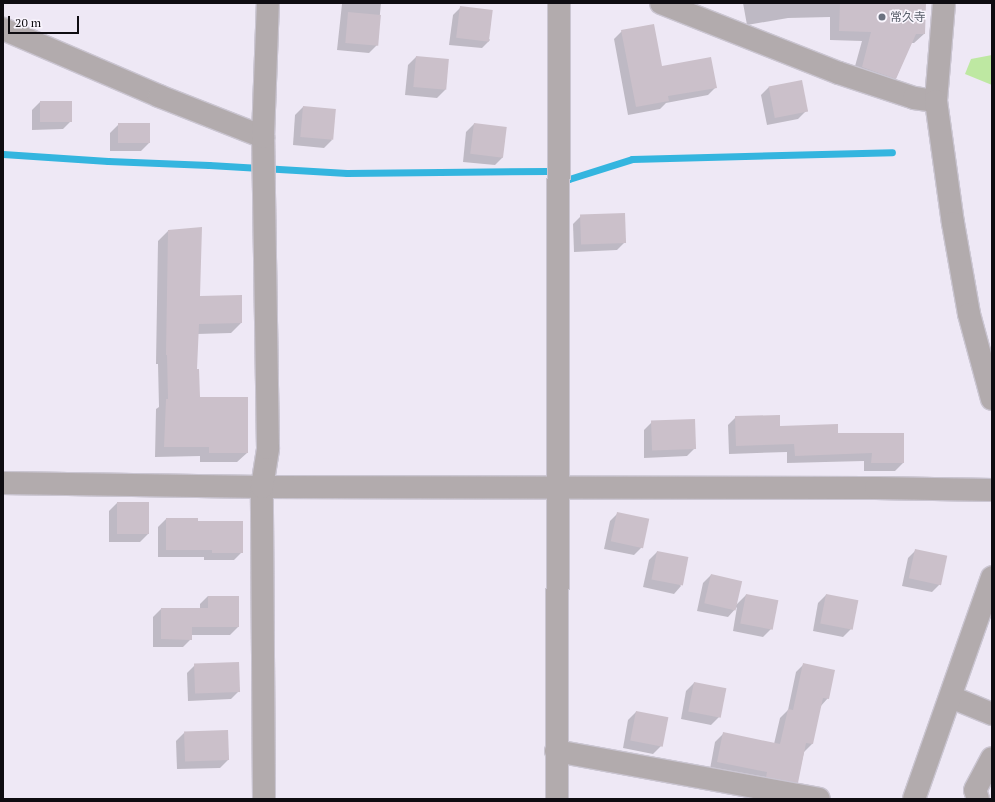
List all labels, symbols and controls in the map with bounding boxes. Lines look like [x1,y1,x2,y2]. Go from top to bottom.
scale bar [10,8,81,34]
place label: 常久寺 [890,10,926,24]
marker: 常久寺 [877,12,887,22]
text: 20 m [15,15,41,30]

